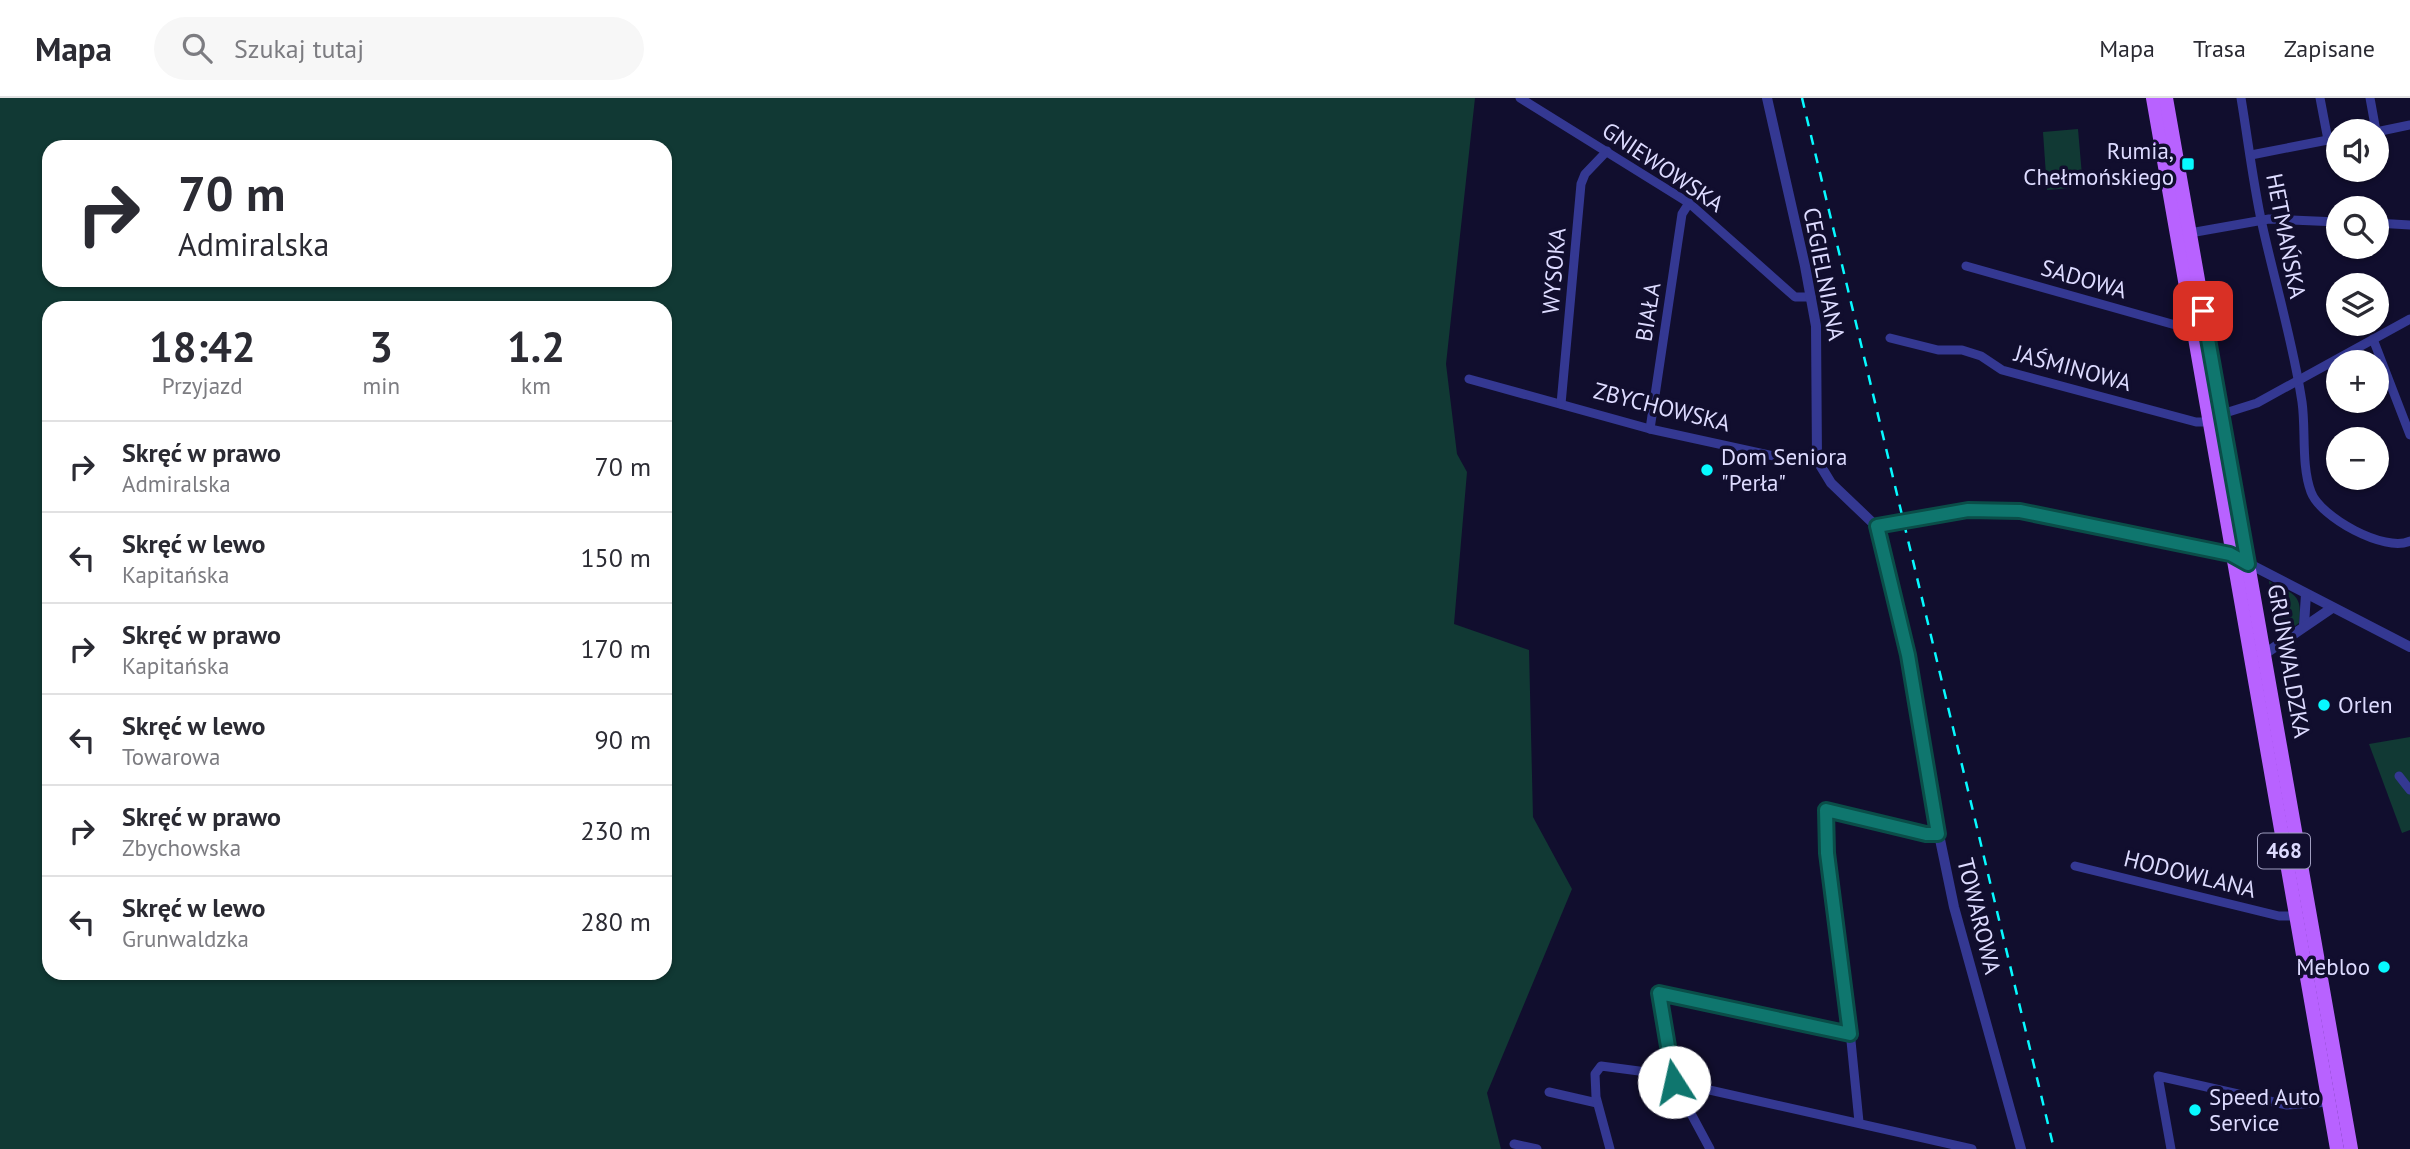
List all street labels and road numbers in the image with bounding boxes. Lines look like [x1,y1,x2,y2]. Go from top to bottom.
street label: GNIEWOWSKA [1597,115,1730,218]
street label: HETMAŃSKA [2260,171,2313,301]
street label: CEGIELNIANA [1797,205,1852,343]
street label: WYSOKA [1535,226,1572,315]
street label: SADOWA [2038,252,2131,305]
street label: BIAŁA [1629,280,1667,343]
street label: JAŚMINOWA [2011,338,2135,397]
street label: ZBYCHOWSKA [1591,376,1734,438]
street label: GRUNWALDZKA [2262,582,2317,741]
road number: 468 [2258,834,2310,868]
street label: HODOWLANA [2121,843,2260,904]
street label: TOWAROWA [1951,855,2008,977]

